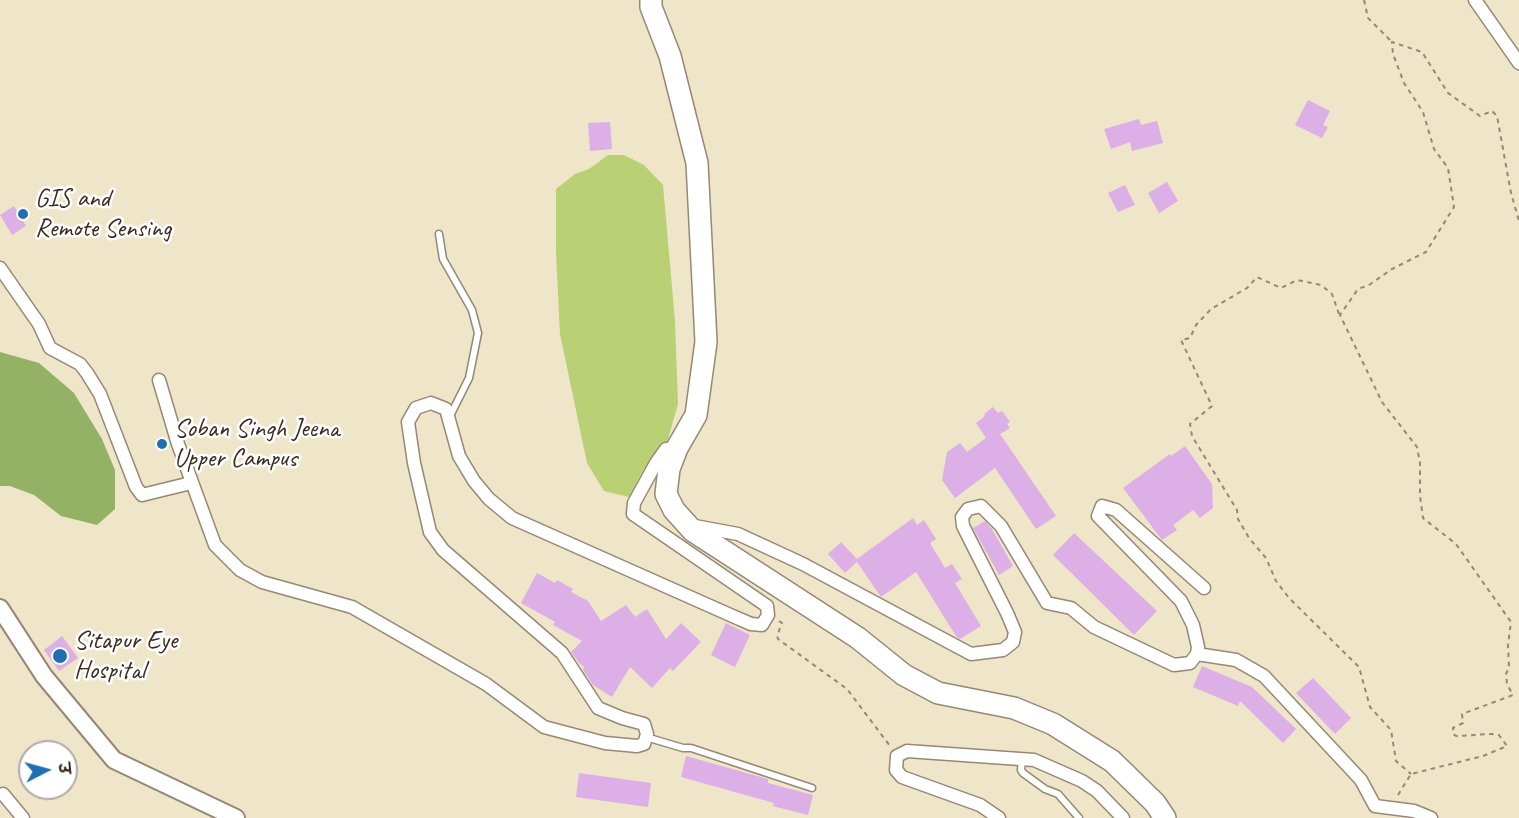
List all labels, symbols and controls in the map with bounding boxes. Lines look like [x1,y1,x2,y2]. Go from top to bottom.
place label: GIS and Remote Sensing [35,183,171,244]
marker: GIS and Remote Sensing [16,207,30,221]
place label: Soban Singh Jeena Upper Campus [174,413,339,474]
marker: Soban Singh Jeena Upper Campus [155,437,169,451]
place label: Sitapur Eye Hospital [74,625,177,686]
marker: Sitapur Eye Hospital [51,647,69,665]
north arrow [18,740,78,800]
text: उ [53,762,74,775]

